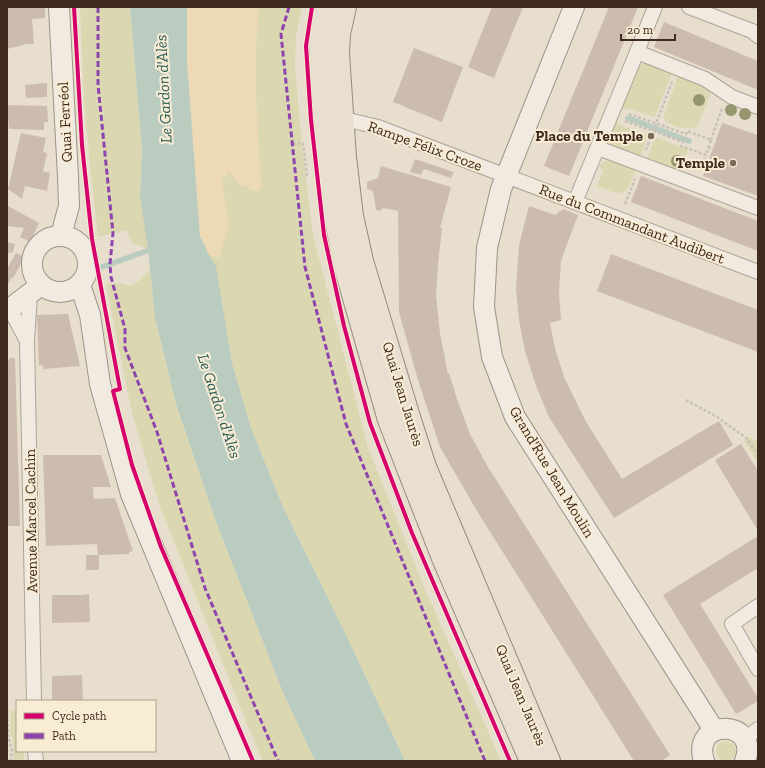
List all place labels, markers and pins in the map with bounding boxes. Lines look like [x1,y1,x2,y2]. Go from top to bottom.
place label: Place du Temple [535,127,643,145]
marker: Place du Temple [646,131,656,141]
place label: Temple [675,154,725,172]
marker: Temple [728,158,738,168]

